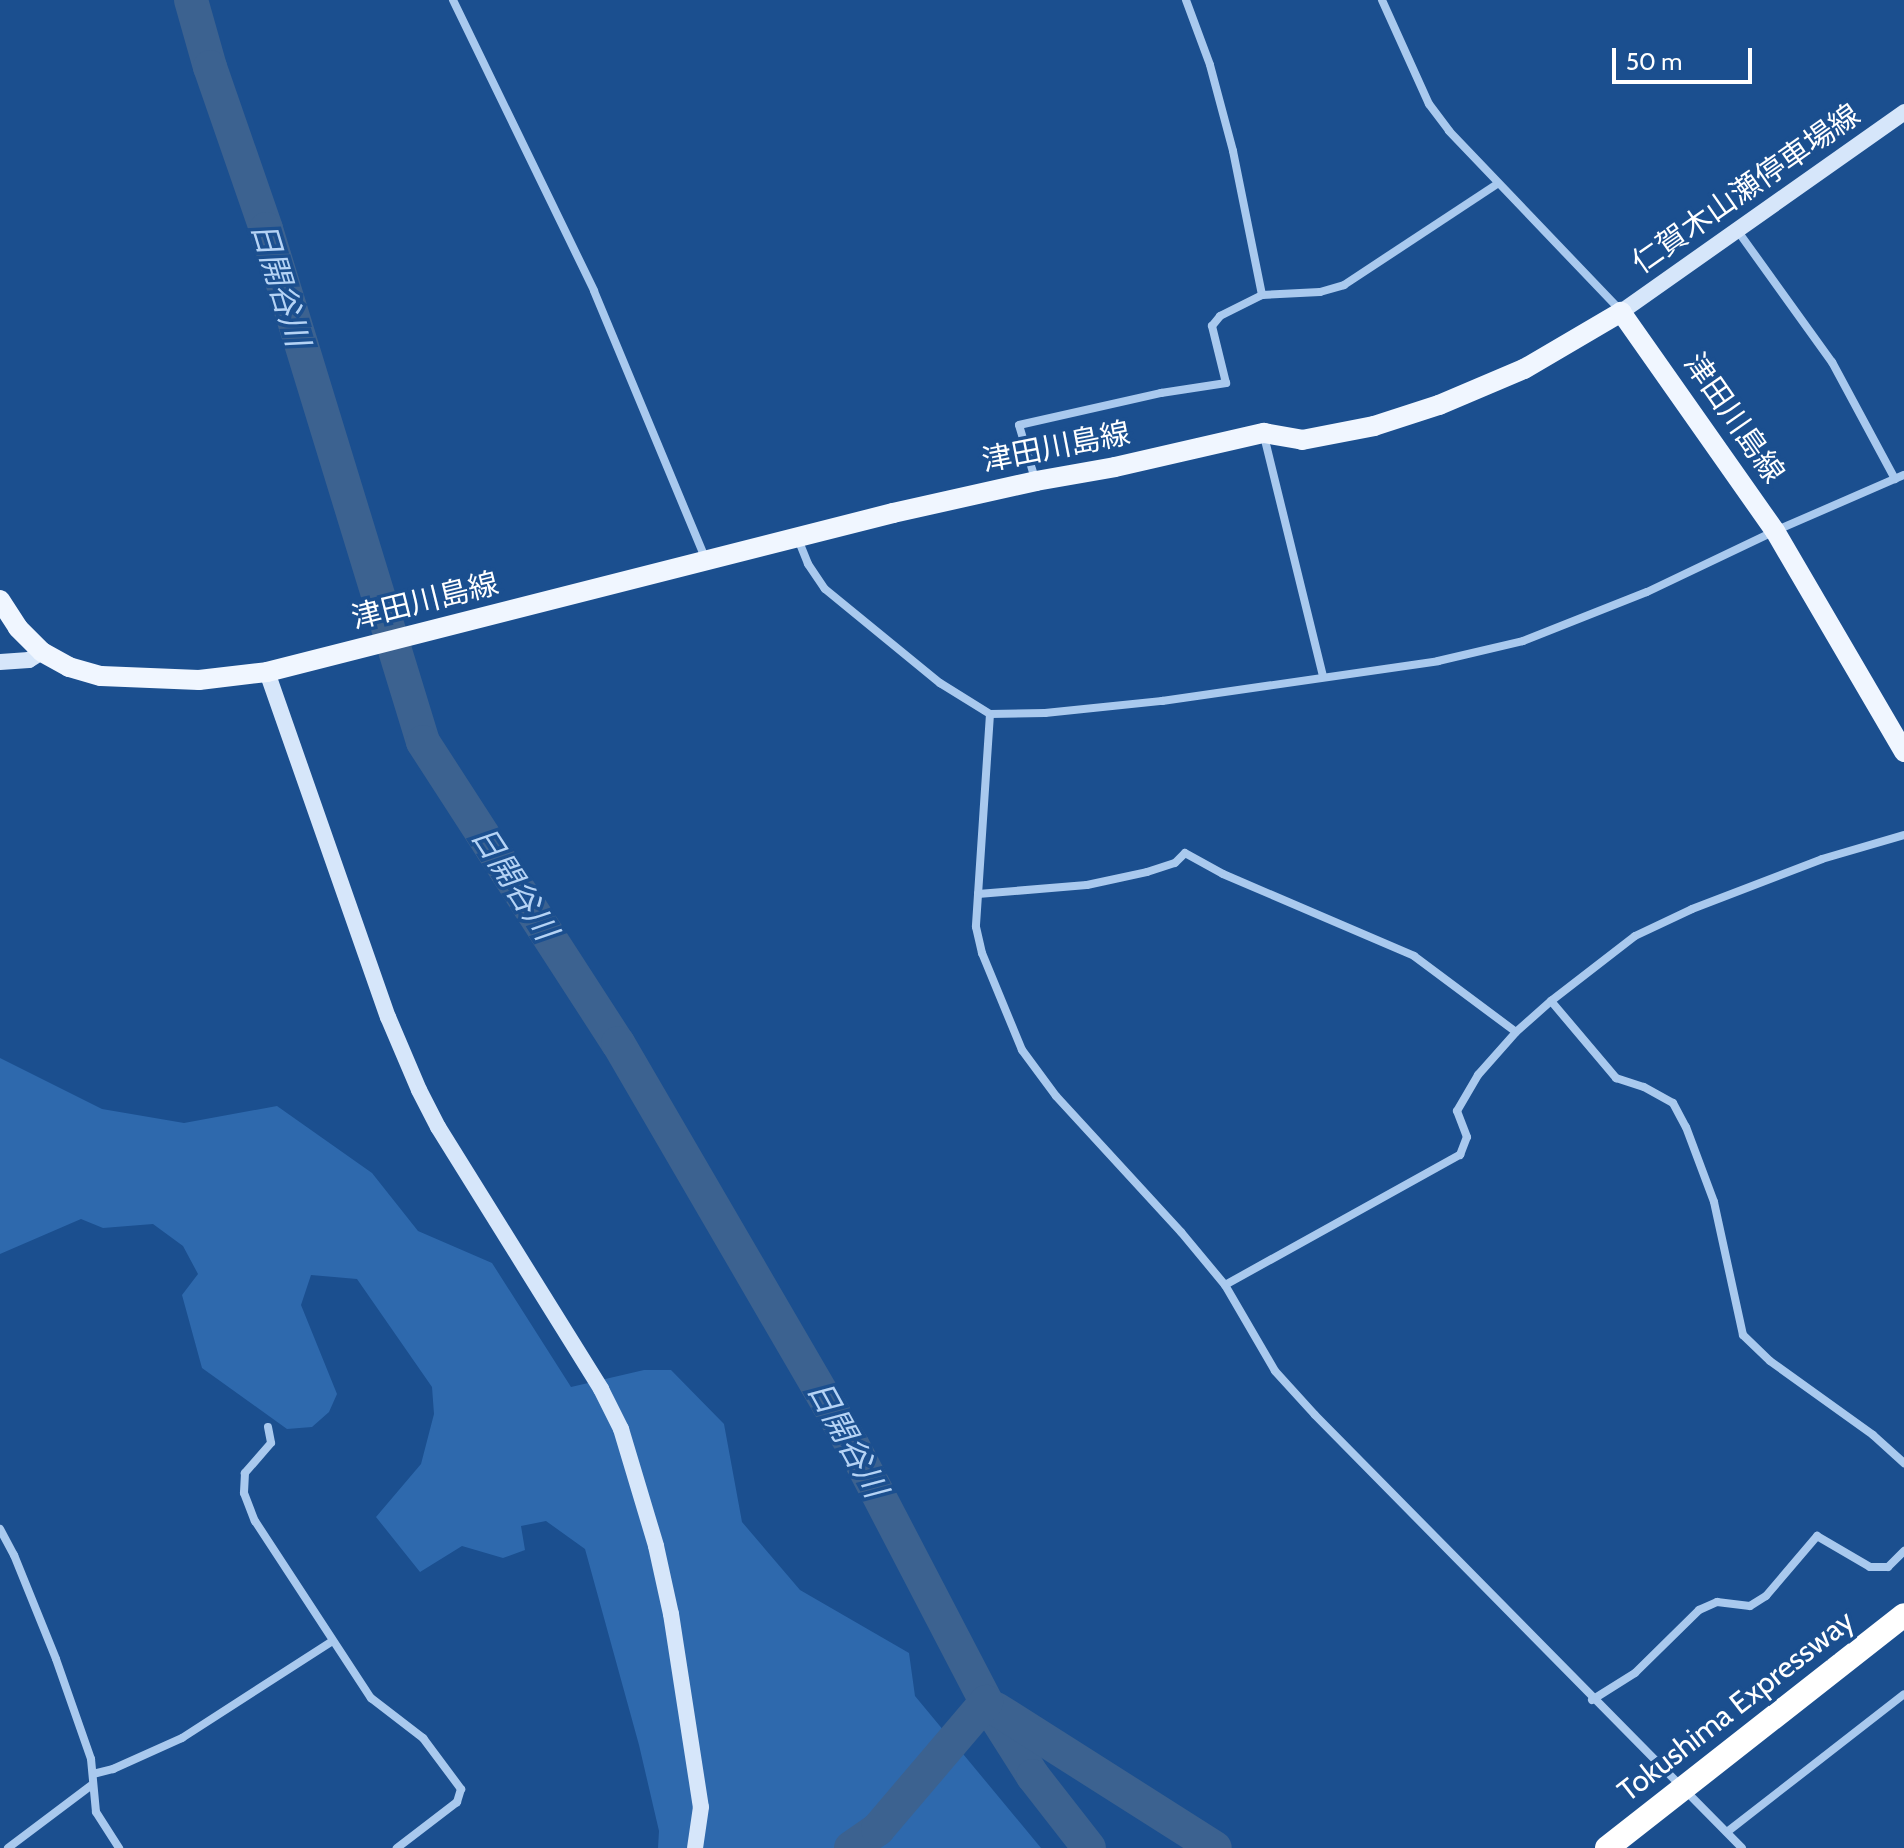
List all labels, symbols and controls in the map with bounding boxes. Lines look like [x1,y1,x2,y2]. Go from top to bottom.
scale bar [1616,32,1756,82]
text: 50 m [1626,47,1682,76]
street label: 仁賀木山瀬停車場線 [1625,97,1867,281]
water label: 日開谷川 [243,217,317,351]
street label: 津田川島線 [1676,346,1792,490]
street label: 津田川島線 [979,415,1133,479]
street label: 津田川島線 [348,565,502,637]
water label: 日開谷川 [463,819,565,947]
water label: 日開谷川 [799,1374,895,1504]
street label: Tokushima Expressway [1611,1603,1861,1809]

